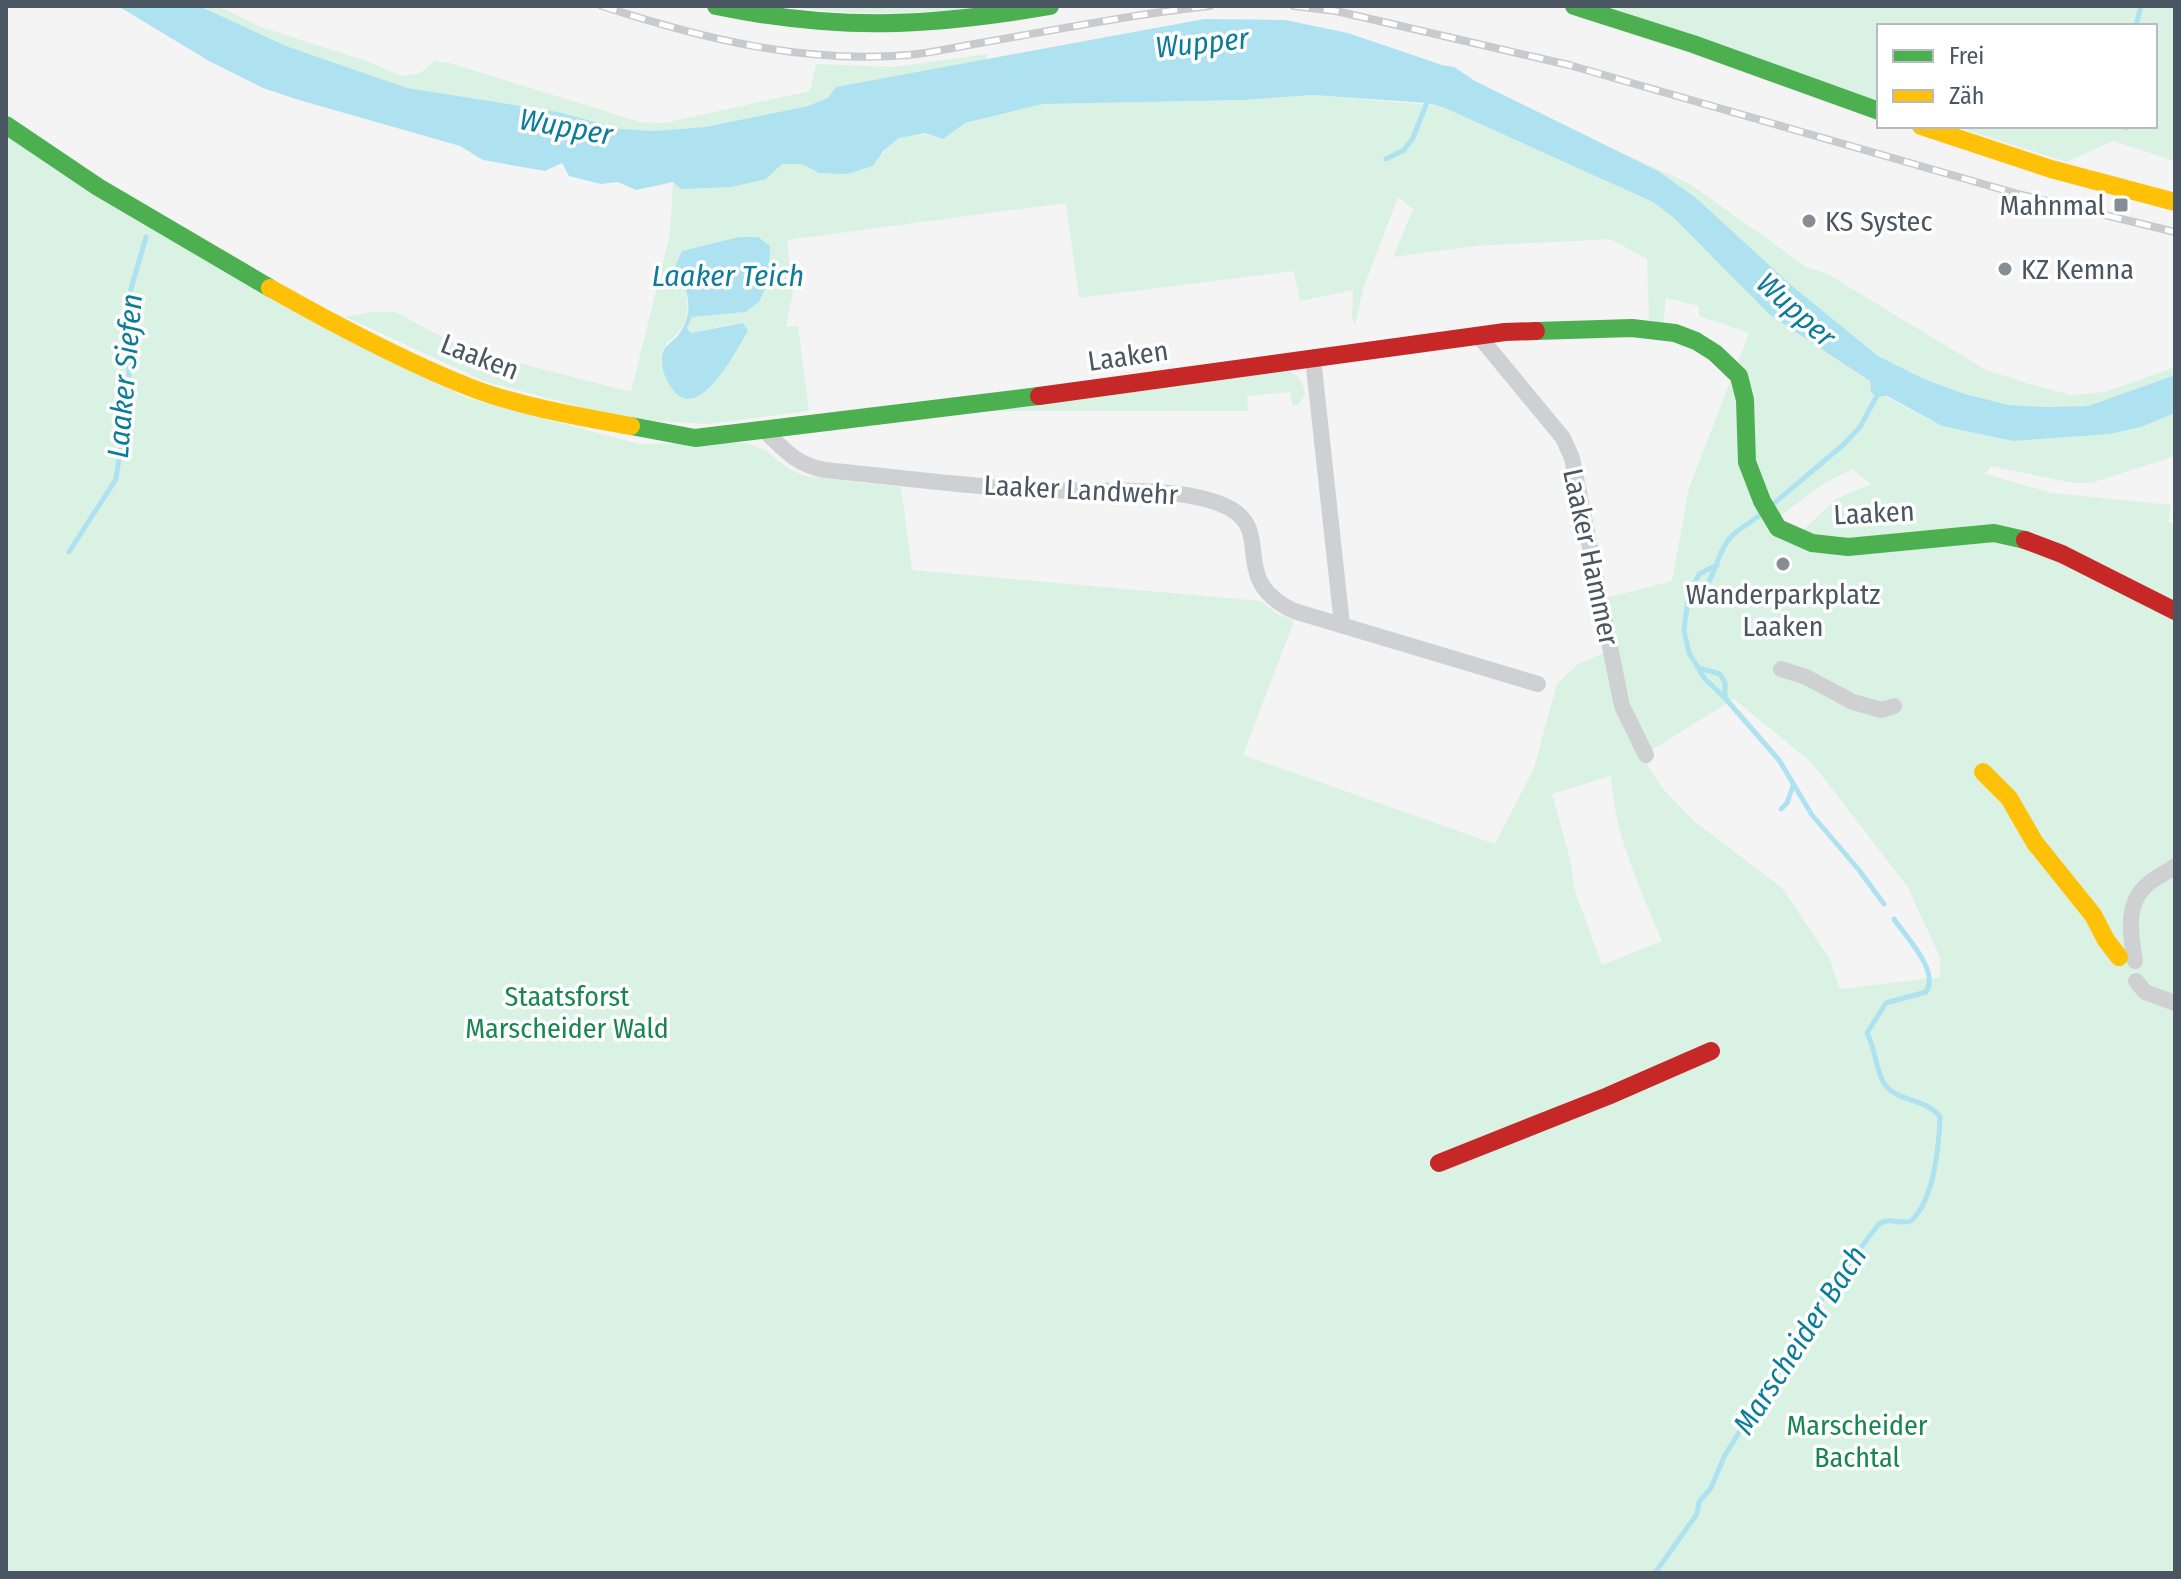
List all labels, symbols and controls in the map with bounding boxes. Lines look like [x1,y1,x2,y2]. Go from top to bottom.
water label: Wupper [1154,20,1252,66]
legend [1877,24,2157,128]
text: Frei [1949,42,1984,70]
text: Zäh [1949,82,1984,110]
water label: Wupper [517,101,617,153]
place label: Mahnmal [1999,189,2105,222]
marker: Mahnmal [2112,196,2130,214]
place label: KS Systec [1825,205,1932,238]
marker: KS Systec [1800,212,1818,230]
place label: KZ Kemna [2021,253,2134,286]
water label: Laaker Teich [652,258,804,294]
marker: KZ Kemna [1996,260,2014,278]
water label: Wupper [1749,265,1844,356]
water label: Laaker Siefen [100,292,150,460]
street label: Laaken [436,327,524,387]
street label: Laaken [1086,334,1170,378]
street label: Laaker Hammer [1556,466,1626,649]
street label: Laaker Landwehr [983,468,1179,512]
street label: Laaken [1833,494,1915,532]
marker: Wanderparkplatz Laaken [1774,555,1792,573]
place label: Wanderparkplatz Laaken [1686,578,1880,643]
park label: Staatsforst Marscheider Wald [465,980,669,1045]
water label: Marscheider Bach [1726,1239,1874,1441]
park label: Marscheider Bachtal [1786,1409,1928,1474]

